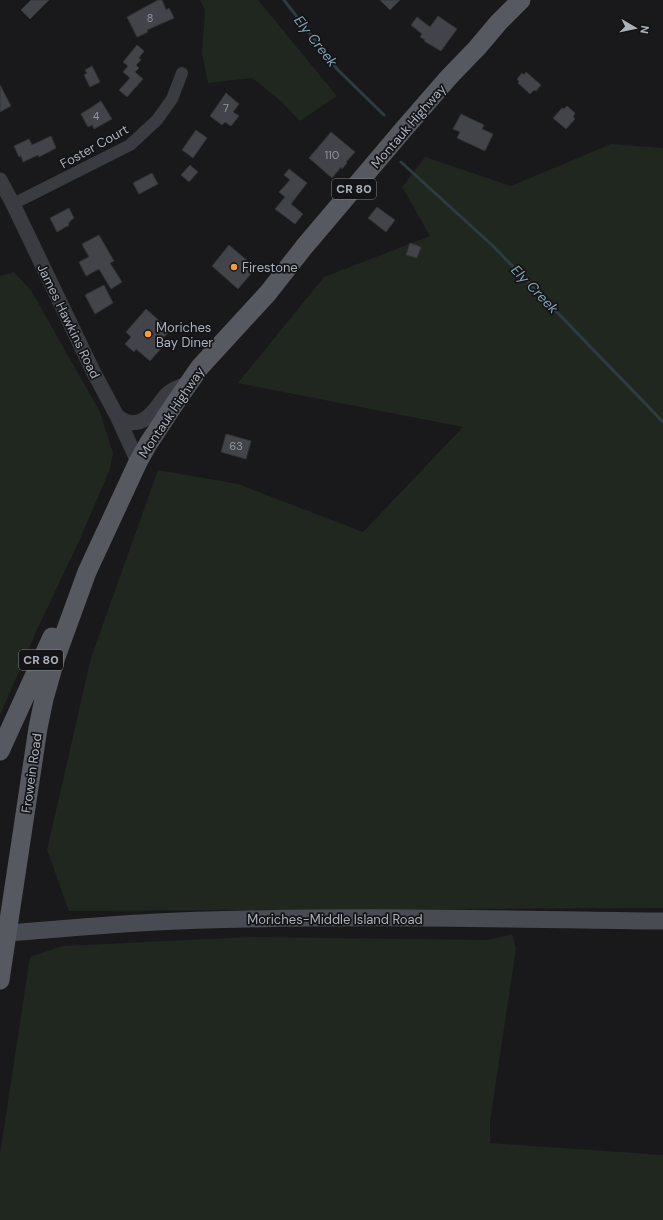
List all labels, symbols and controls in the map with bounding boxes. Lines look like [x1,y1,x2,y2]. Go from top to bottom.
north arrow [615,8,655,48]
house number: 8 [147,11,153,25]
water label: Ely Creek [290,12,342,71]
text: N [637,25,652,35]
street label: Montauk Highway [367,81,450,172]
house number: 7 [223,101,229,115]
house number: 4 [93,109,100,123]
street label: Foster Court [57,121,131,172]
house number: 110 [325,148,339,162]
road number: CR 80 [332,179,376,199]
place label: Firestone [242,259,298,276]
street label: James Hawkins Road [33,261,104,381]
water label: Ely Creek [507,261,563,318]
marker: Firestone [229,262,239,272]
place label: Moriches Bay Diner [156,319,213,351]
marker: Moriches Bay Diner [143,329,153,339]
street label: Montauk Highway [135,363,208,461]
house number: 63 [229,439,243,453]
road number: CR 80 [19,650,63,670]
street label: Frowein Road [17,732,46,814]
street label: Moriches-Middle Island Road [247,911,423,928]

